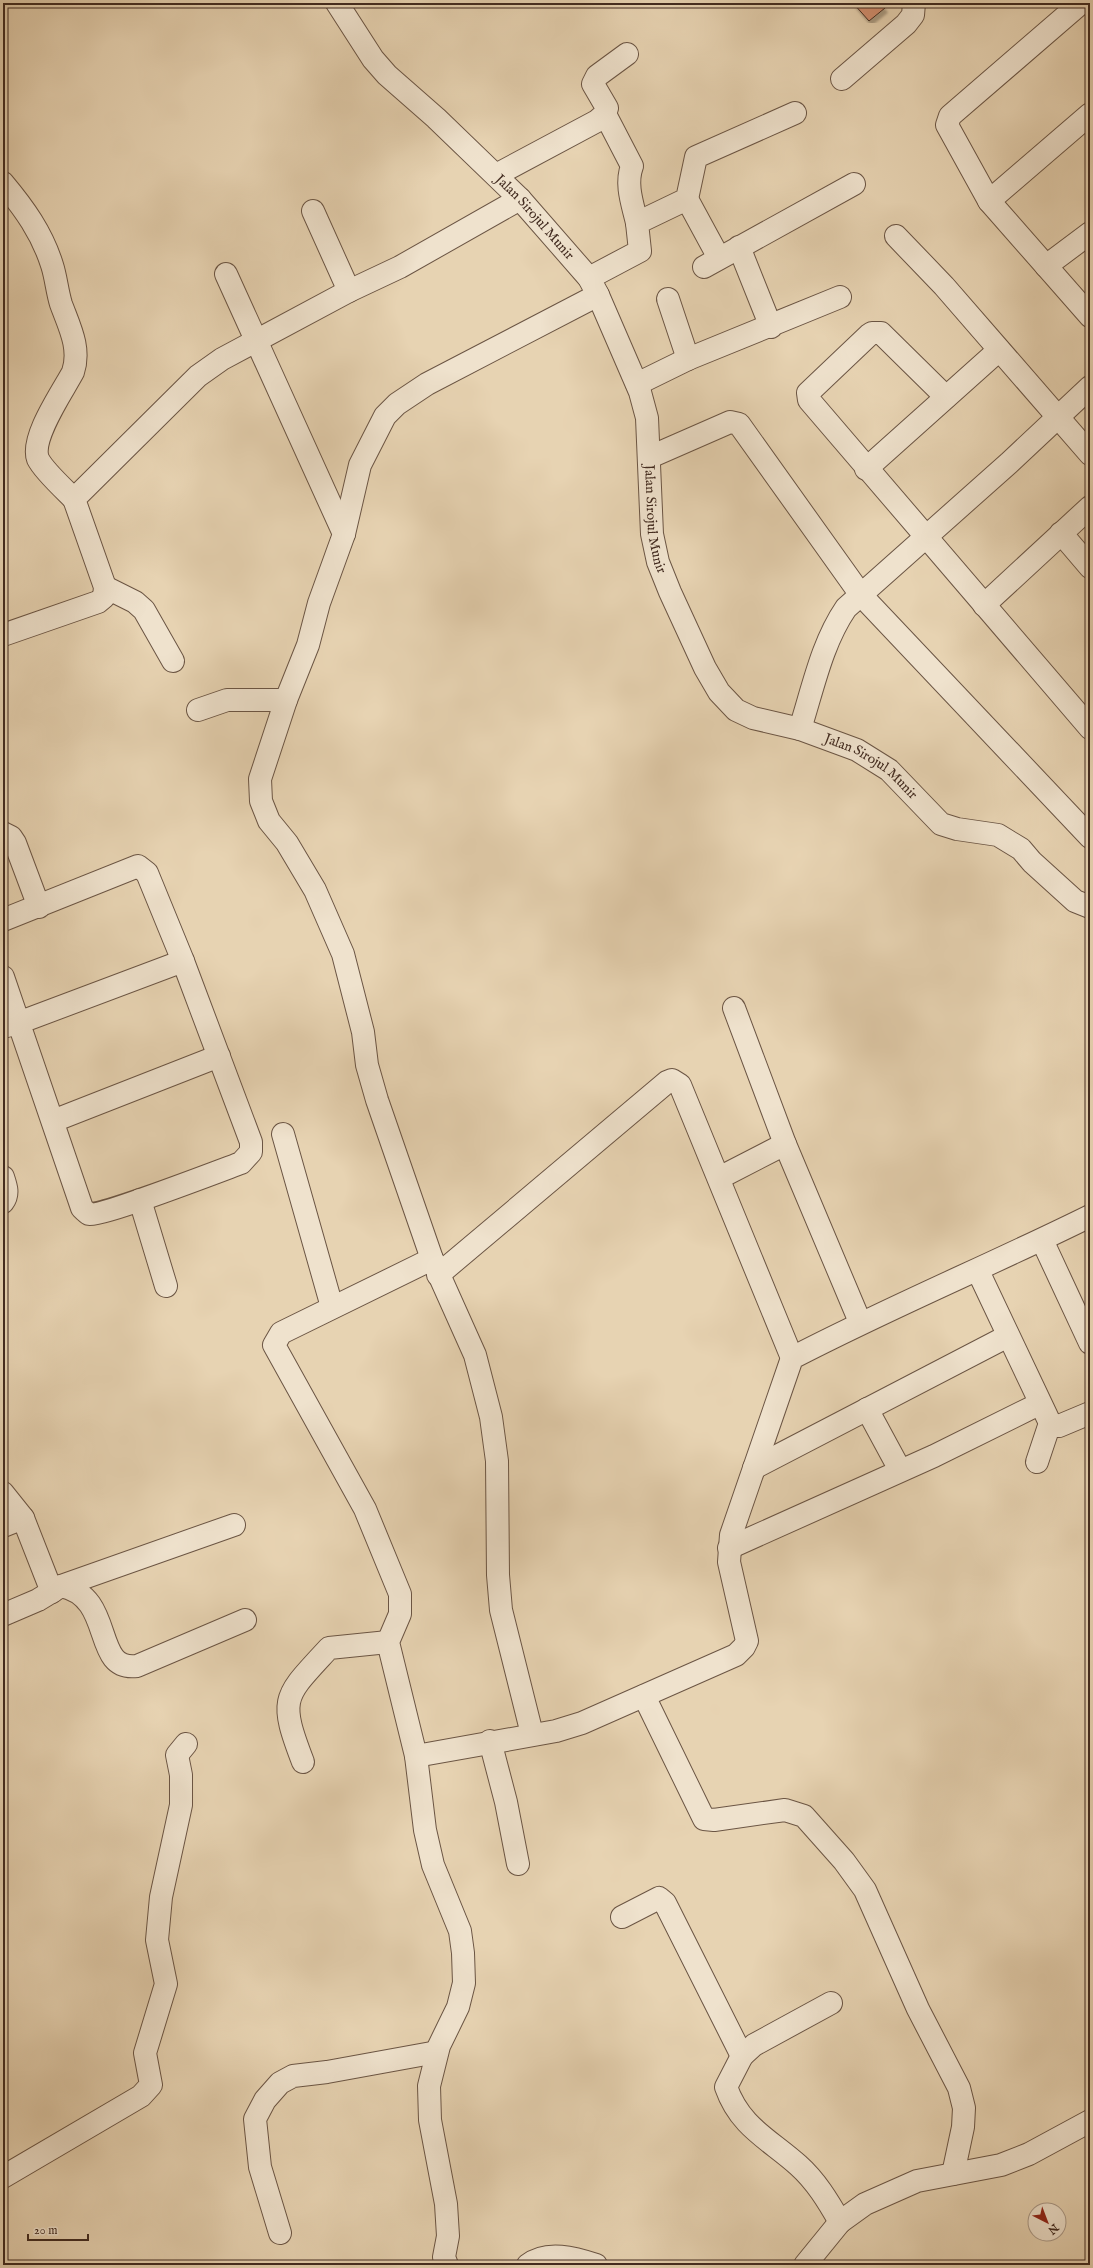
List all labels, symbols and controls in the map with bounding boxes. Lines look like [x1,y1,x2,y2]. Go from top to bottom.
street label: Jalan Sirojul Munir [490,169,578,264]
street label: Jalan Sirojul Munir [640,462,671,576]
street label: Jalan Sirojul Munir [820,729,922,803]
north arrow [1027,2202,1067,2242]
scale bar [28,2216,88,2242]
text: N [1044,2220,1062,2237]
text: 20 m [34,2223,57,2238]

